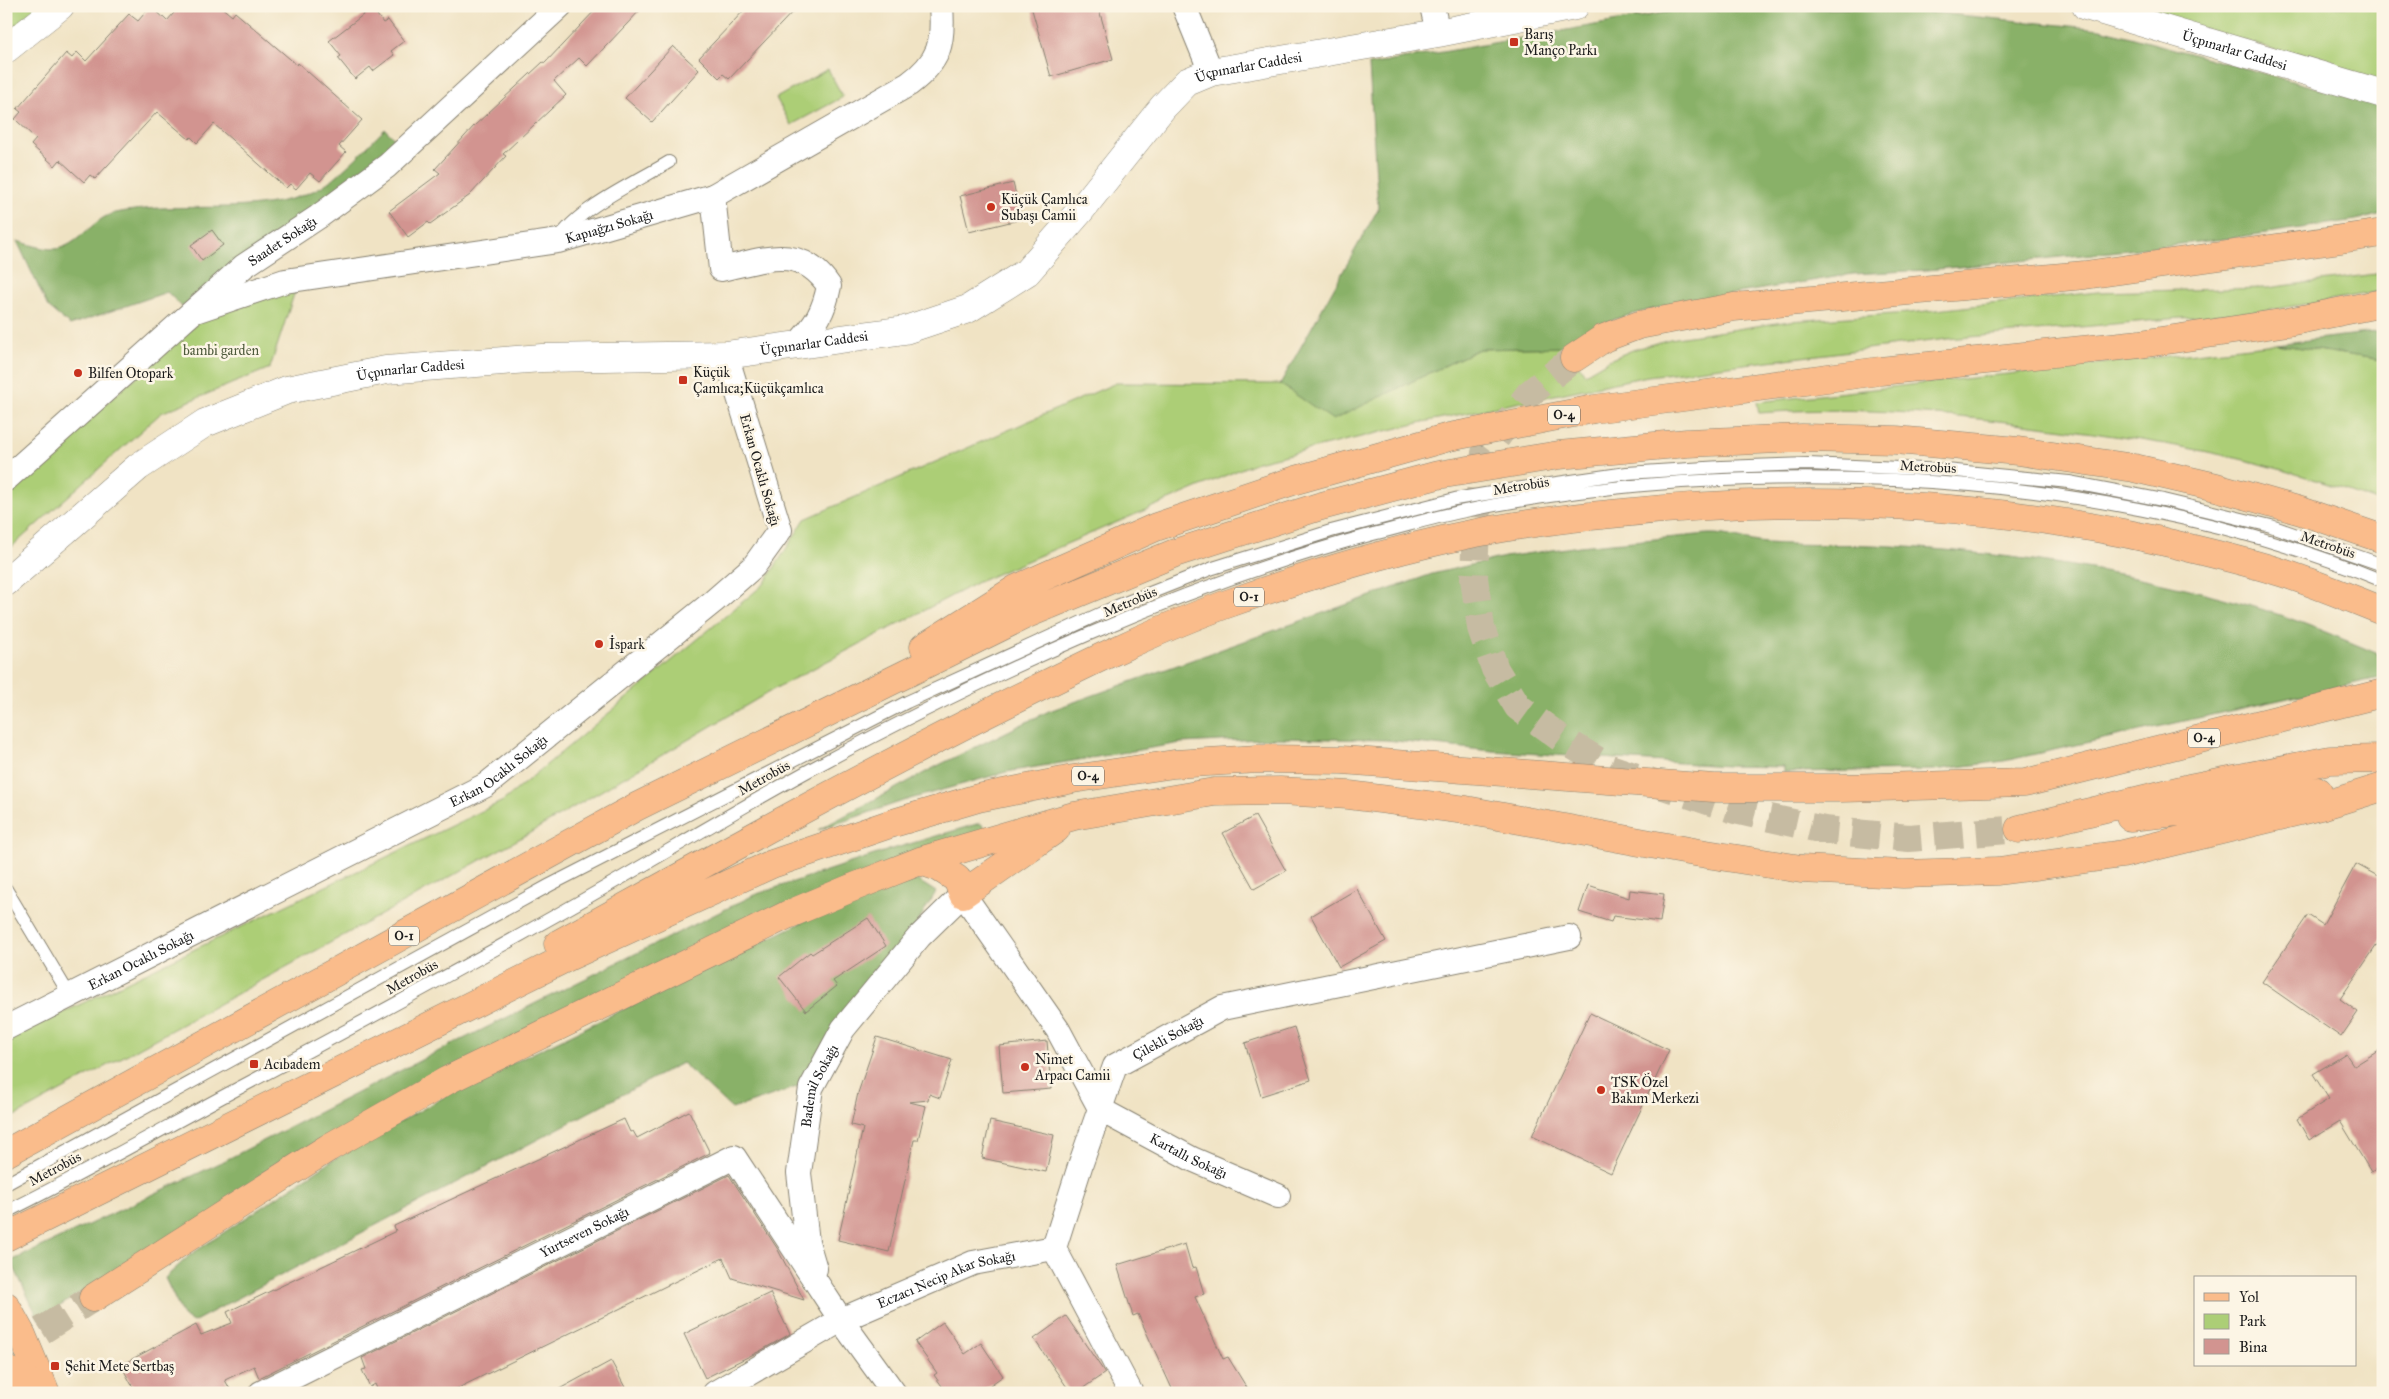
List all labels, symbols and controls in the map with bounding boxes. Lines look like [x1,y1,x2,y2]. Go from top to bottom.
street label: Üçpınarlar Caddesi [2180,25,2289,74]
place label: Barış Manço Parkı [1524,26,1597,59]
marker: Barış Manço Parkı [1508,36,1520,48]
street label: Üçpınarlar Caddesi [1191,48,1303,86]
place label: Küçük Çamlıca Subaşı Camii [1001,191,1088,224]
marker: Küçük Çamlıca Subaşı Camii [985,201,997,213]
street label: Kapıağzı Sokağı [563,205,655,247]
street label: Saadet Sokağı [245,212,320,270]
street label: Üçpınarlar Caddesi [759,327,869,359]
park label: bambi garden [183,342,259,359]
street label: Üçpınarlar Caddesi [354,355,465,384]
place label: Küçük Çamlıca;Küçükçamlıca [693,364,824,397]
place label: Bilfen Otopark [88,365,174,382]
marker: Bilfen Otopark [72,367,84,379]
marker: Küçük Çamlıca;Küçükçamlıca [677,374,689,386]
road number: O-4 [1548,406,1580,424]
street label: Erkan Ocaklı Sokağı [736,412,784,528]
street label: Metrobüs [1899,457,1957,477]
street label: Metrobüs [1492,473,1550,499]
street label: Metrobüs [2298,528,2358,562]
street label: Metrobüs [1101,583,1159,621]
road number: O-1 [1234,588,1264,606]
place label: İspark [609,635,645,653]
marker: İspark [593,638,605,650]
road number: O-4 [2188,728,2220,748]
street label: Erkan Ocaklı Sokağı [447,731,551,811]
street label: Metrobüs [735,757,793,799]
road number: O-4 [1072,766,1104,786]
street label: Erkan Ocaklı Sokağı [85,926,196,994]
road number: O-1 [389,926,419,946]
street label: Metrobüs [383,956,441,998]
street label: Çilekli Sokağı [1129,1011,1206,1064]
street label: Bademil Sokağı [797,1041,842,1128]
place label: Nimet Arpacı Camii [1034,1051,1110,1084]
place label: Acıbadem [263,1056,321,1073]
marker: Acıbadem [248,1058,260,1070]
marker: Nimet Arpacı Camii [1019,1061,1031,1073]
place label: TSK Özel Bakım Merkezi [1611,1072,1699,1107]
marker: TSK Özel Bakım Merkezi [1595,1084,1607,1096]
street label: Kartallı Sokağı [1147,1129,1230,1182]
street label: Metrobüs [26,1148,84,1190]
street label: Yurtseven Sokağı [537,1202,632,1261]
street label: Eczacı Necip Akar Sokağı [874,1247,1017,1312]
legend [2194,1276,2356,1366]
text: Yol [2239,1288,2260,1306]
text: Park [2239,1312,2266,1330]
text: Bina [2239,1338,2268,1356]
place label: Şehit Mete Sertbaş [65,1358,174,1375]
marker: Şehit Mete Sertbaş [49,1360,61,1372]

